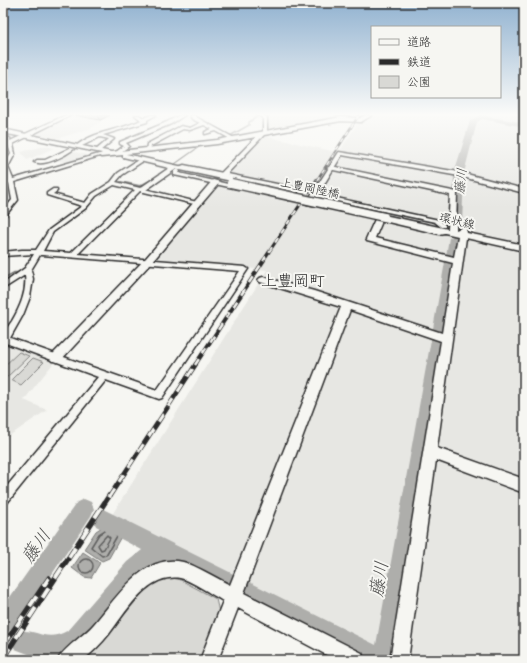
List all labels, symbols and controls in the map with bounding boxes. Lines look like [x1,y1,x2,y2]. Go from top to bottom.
legend [371,26,501,98]
text: 道路 [407,35,431,52]
text: 鉄道 [407,55,431,72]
text: 公園 [407,75,431,92]
water label: 藤川 [452,167,473,195]
street label: 上豊岡陸橋 [279,175,341,204]
street label: 環状線 [437,210,476,235]
district label: 上豊岡町 [261,271,325,294]
water label: 藤川 [17,526,59,569]
water label: 藤川 [366,560,397,599]

